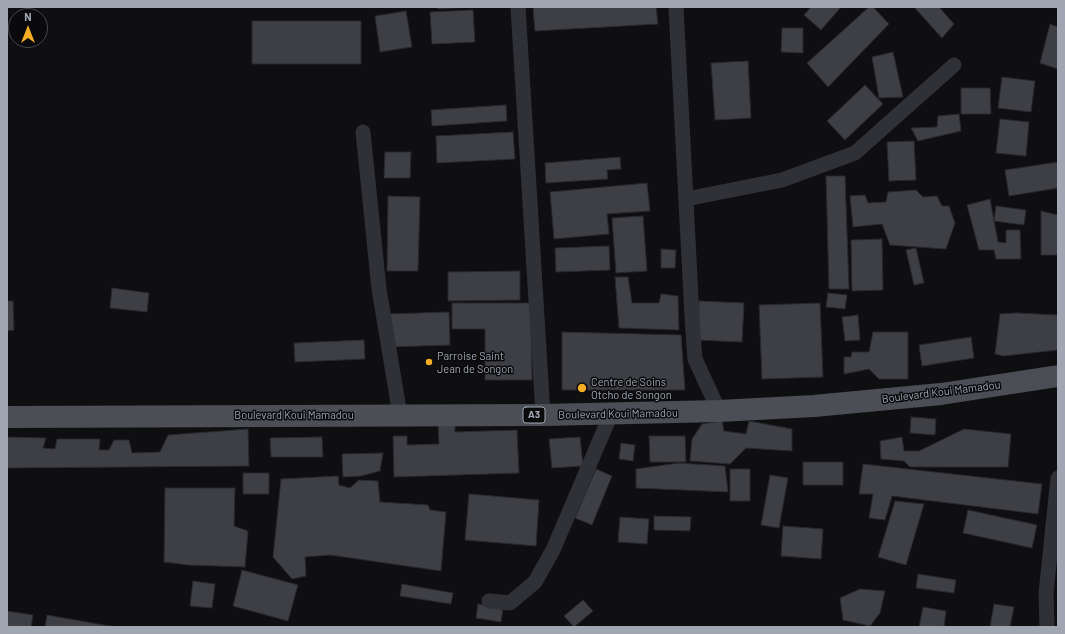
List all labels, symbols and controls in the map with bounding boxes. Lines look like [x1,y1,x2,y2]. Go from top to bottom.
north arrow [8,8,48,48]
text: N [24,10,32,23]
place label: Parroise Saint Jean de Songon [437,349,513,375]
marker: Parroise Saint Jean de Songon [424,357,434,367]
place label: Centre de Soins Otcho de Songon [591,375,672,401]
street label: Boulevard Koui Mamadou [881,378,1001,406]
marker: Centre de Soins Otcho de Songon [576,382,588,394]
street label: Boulevard Koui Mamadou [558,406,678,422]
road number: A3 [523,407,545,423]
street label: Boulevard Koui Mamadou [234,408,354,422]

